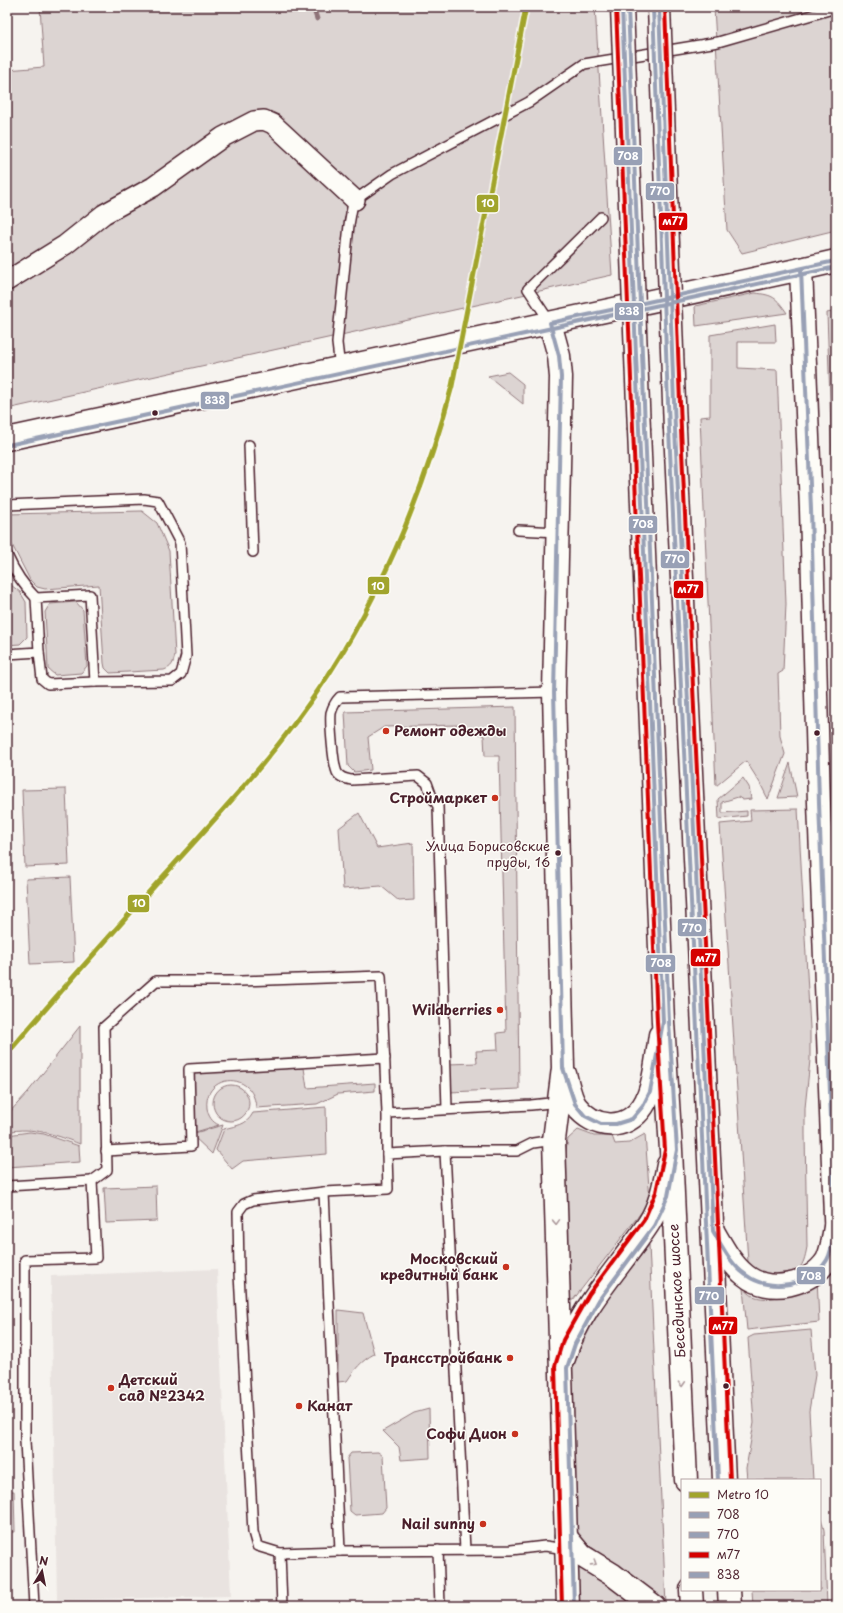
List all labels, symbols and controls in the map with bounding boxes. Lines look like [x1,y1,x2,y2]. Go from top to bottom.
line badge: 708 [613,146,643,166]
text: 708 [617,147,639,164]
line badge: 770 [645,182,675,201]
text: 770 [650,182,670,199]
line badge: 10 [476,194,499,213]
text: 10 [481,194,495,211]
line badge: м77 [658,212,688,231]
text: м77 [662,212,684,229]
line badge: 838 [614,302,644,321]
text: 838 [619,302,639,319]
line badge: 838 [200,391,230,410]
text: 838 [205,391,225,408]
unlabelled marker [150,408,160,418]
line badge: 708 [628,515,658,534]
text: 708 [632,515,654,532]
line badge: 770 [660,550,690,569]
text: 770 [665,550,685,567]
line badge: 10 [367,576,390,595]
text: 10 [371,577,385,594]
line badge: м77 [673,580,704,599]
text: м77 [677,580,699,597]
place label: Ремонт одежды [394,720,507,741]
marker: Ремонт одежды [381,726,391,736]
unlabelled marker [812,728,822,738]
place label: Строймаркет [390,787,488,808]
marker: Строймаркет [490,793,500,803]
place label: Улица Борисовские пруды, 16 [426,836,550,871]
marker: Улица Борисовские пруды, 16 [553,848,563,858]
line badge: 10 [127,894,150,913]
text: 10 [132,894,146,911]
line badge: 770 [677,918,707,937]
text: 770 [682,919,702,936]
line badge: м77 [690,948,721,967]
text: м77 [695,949,717,966]
line badge: 708 [645,954,676,973]
text: 708 [650,954,672,971]
place label: Wildberries [412,999,492,1020]
marker: Wildberries [495,1005,505,1015]
one-way arrow [552,1219,561,1225]
street label: Бесединское шоссе [663,1223,691,1359]
place label: Московский кредитный банк [380,1248,498,1285]
marker: Московский кредитный банк [501,1262,511,1272]
line badge: 708 [796,1266,826,1285]
text: 708 [800,1267,822,1284]
line badge: 770 [694,1286,725,1305]
text: 770 [699,1287,719,1304]
line badge: м77 [708,1316,738,1335]
text: м77 [712,1317,734,1334]
place label: Трансстройбанк [384,1347,502,1368]
marker: Трансстройбанк [505,1353,515,1363]
place label: Детский сад №2342 [118,1369,205,1406]
one-way arrow [677,1381,686,1387]
unlabelled marker [721,1381,731,1391]
marker: Детский сад №2342 [106,1383,116,1393]
place label: Канат [307,1395,353,1416]
marker: Канат [294,1401,304,1411]
place label: Софи Дион [426,1423,507,1444]
marker: Софи Дион [510,1429,520,1439]
legend [681,1479,821,1591]
text: Metro 10 [717,1485,769,1503]
text: 708 [717,1505,740,1523]
place label: Nail sunny [401,1513,475,1534]
marker: Nail sunny [478,1519,488,1529]
text: 770 [717,1525,739,1543]
text: м77 [717,1545,741,1563]
north arrow [22,1551,62,1591]
text: N [38,1552,50,1570]
one-way arrow [590,1559,597,1566]
text: 838 [717,1565,740,1583]

